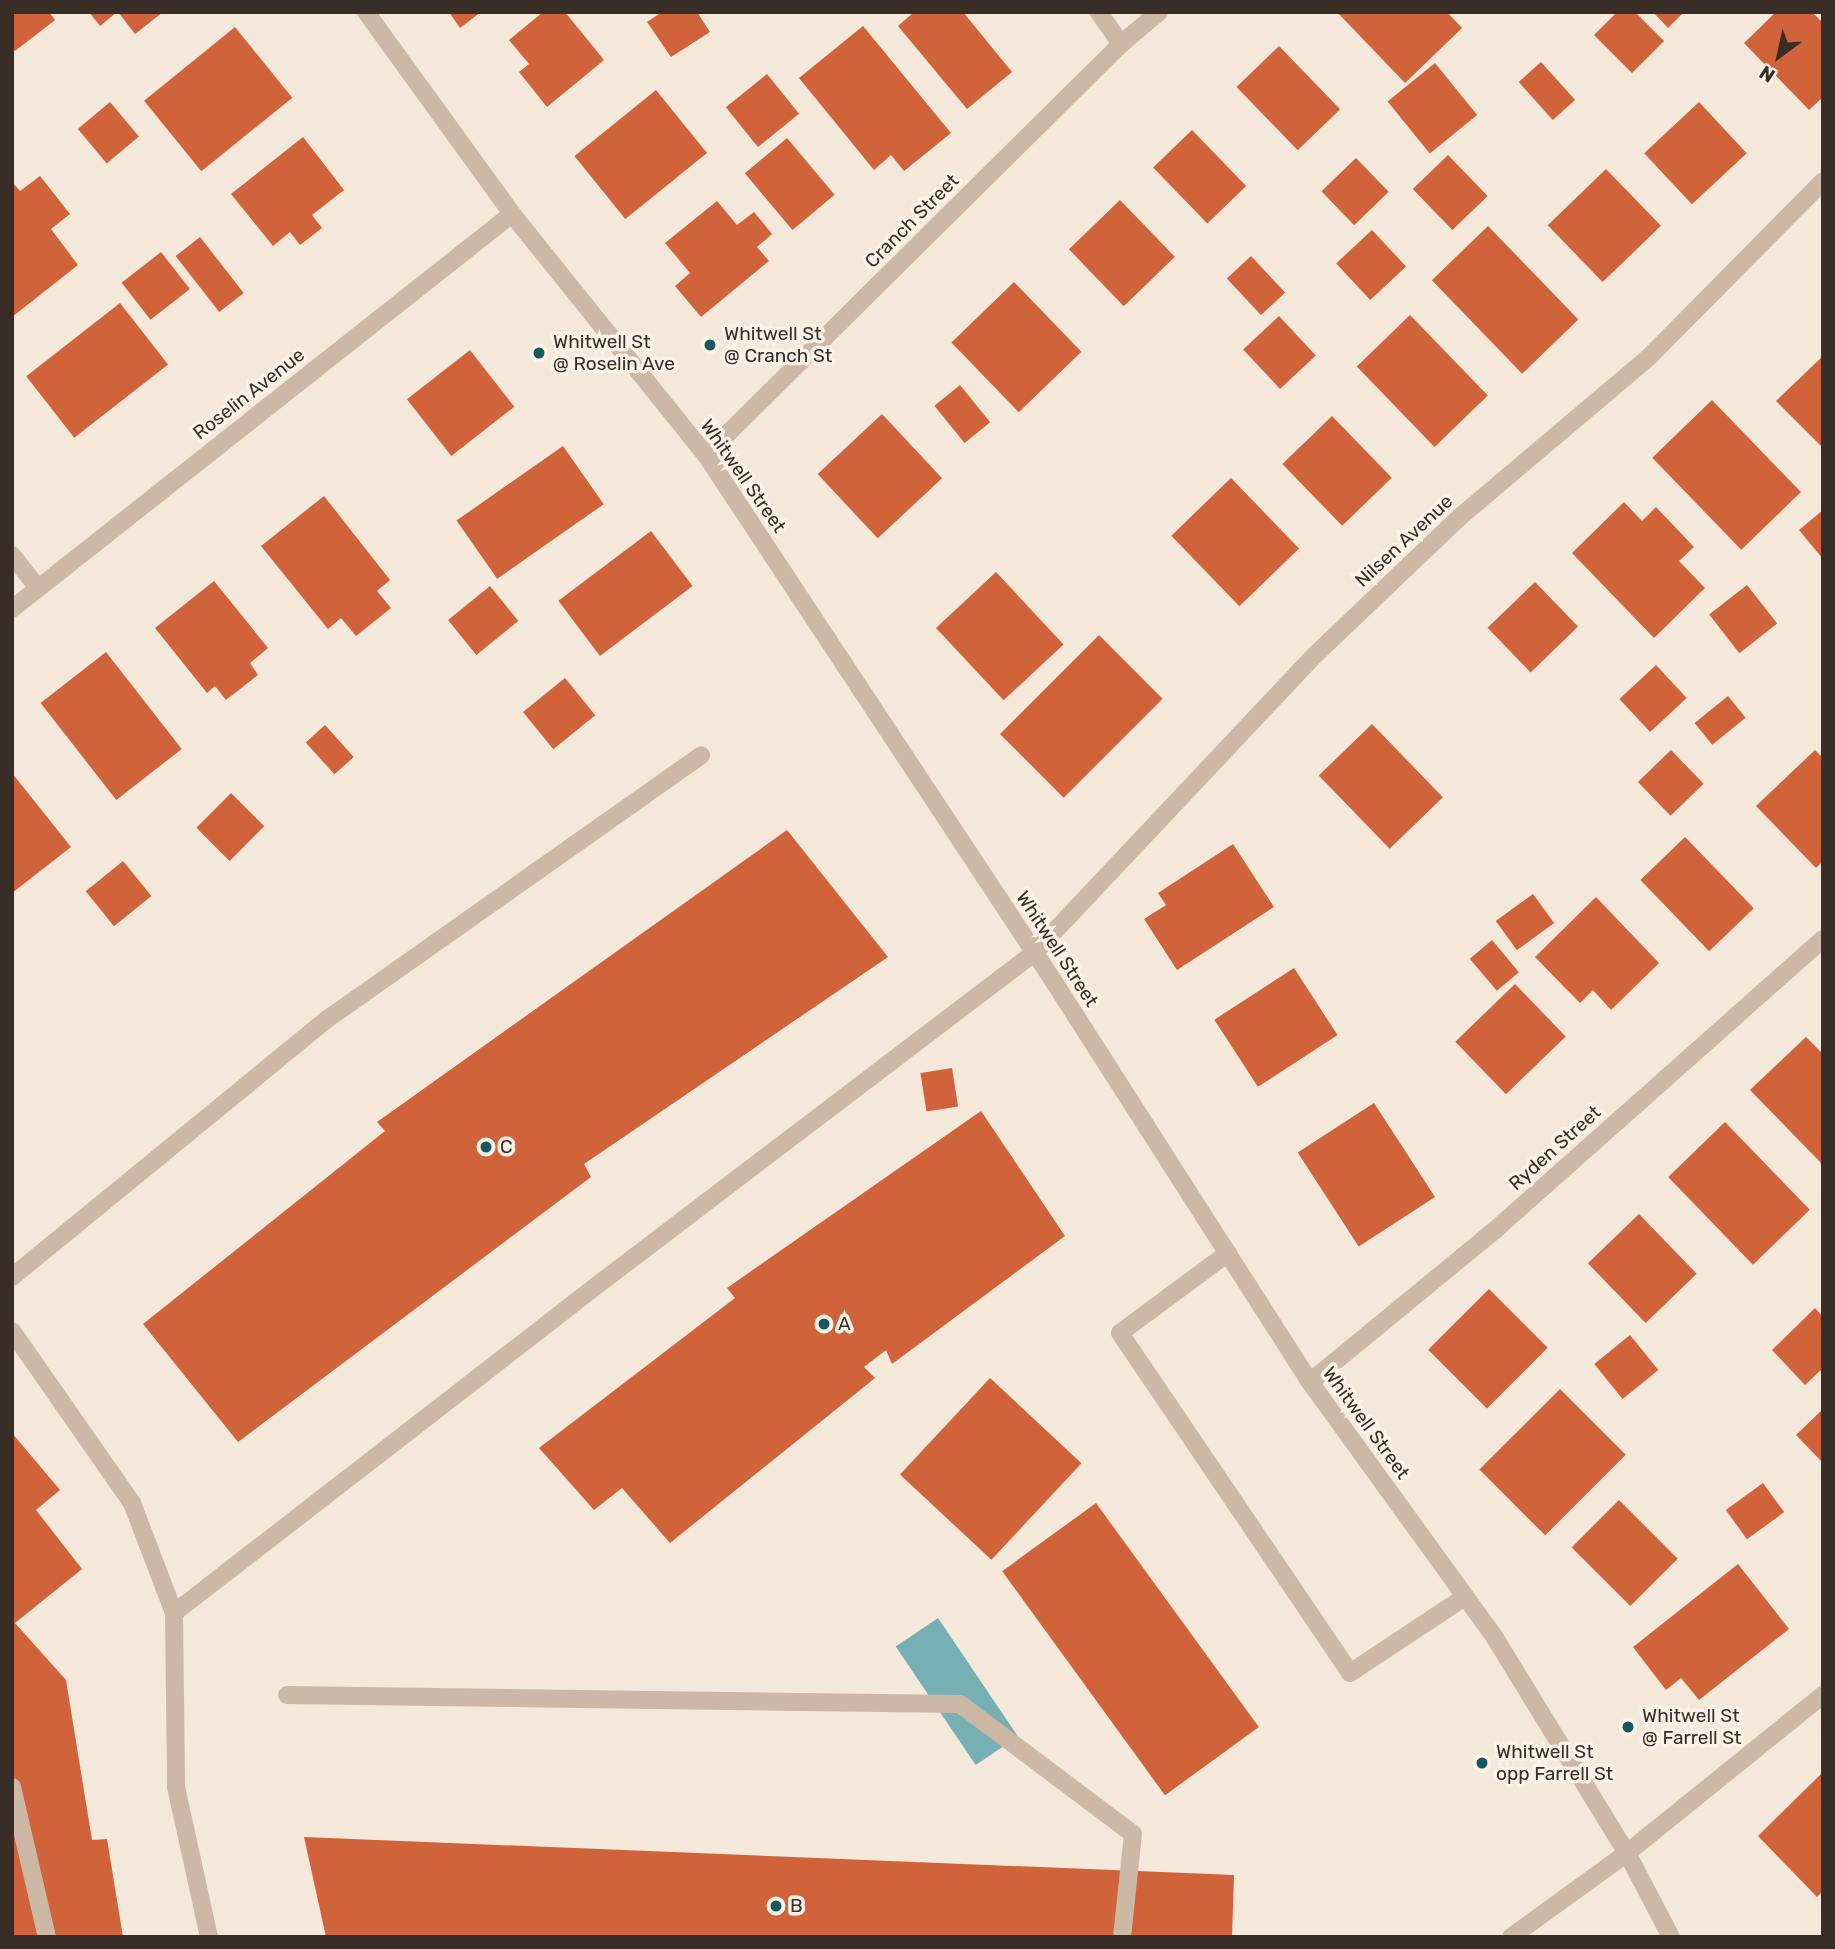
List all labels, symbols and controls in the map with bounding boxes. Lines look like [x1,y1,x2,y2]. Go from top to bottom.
north arrow [1744,21,1814,91]
text: N [1755,61,1779,87]
street label: Cranch Street [860,169,964,273]
place label: Whitwell St @ Cranch St [724,323,832,367]
place label: Whitwell St @ Roselin Ave [553,331,675,375]
marker: Whitwell St @ Cranch St [702,337,718,353]
street label: Roselin Avenue [189,343,309,445]
marker: Whitwell St @ Roselin Ave [531,345,547,361]
street label: Whitwell Street [695,415,791,537]
street label: Nilsen Avenue [1350,490,1458,592]
street label: Whitwell Street [1011,887,1103,1011]
street label: Ryden Street [1504,1101,1606,1195]
place label: C [500,1136,513,1158]
marker: C [478,1139,494,1155]
place label: A [838,1313,851,1335]
marker: A [816,1316,832,1332]
street label: Whitwell Street [1318,1362,1414,1484]
place label: Whitwell St @ Farrell St [1642,1705,1742,1749]
marker: Whitwell St @ Farrell St [1620,1719,1636,1735]
place label: Whitwell St opp Farrell St [1496,1741,1613,1785]
marker: Whitwell St opp Farrell St [1474,1755,1490,1771]
place label: B [790,1895,803,1917]
marker: B [768,1898,784,1914]

